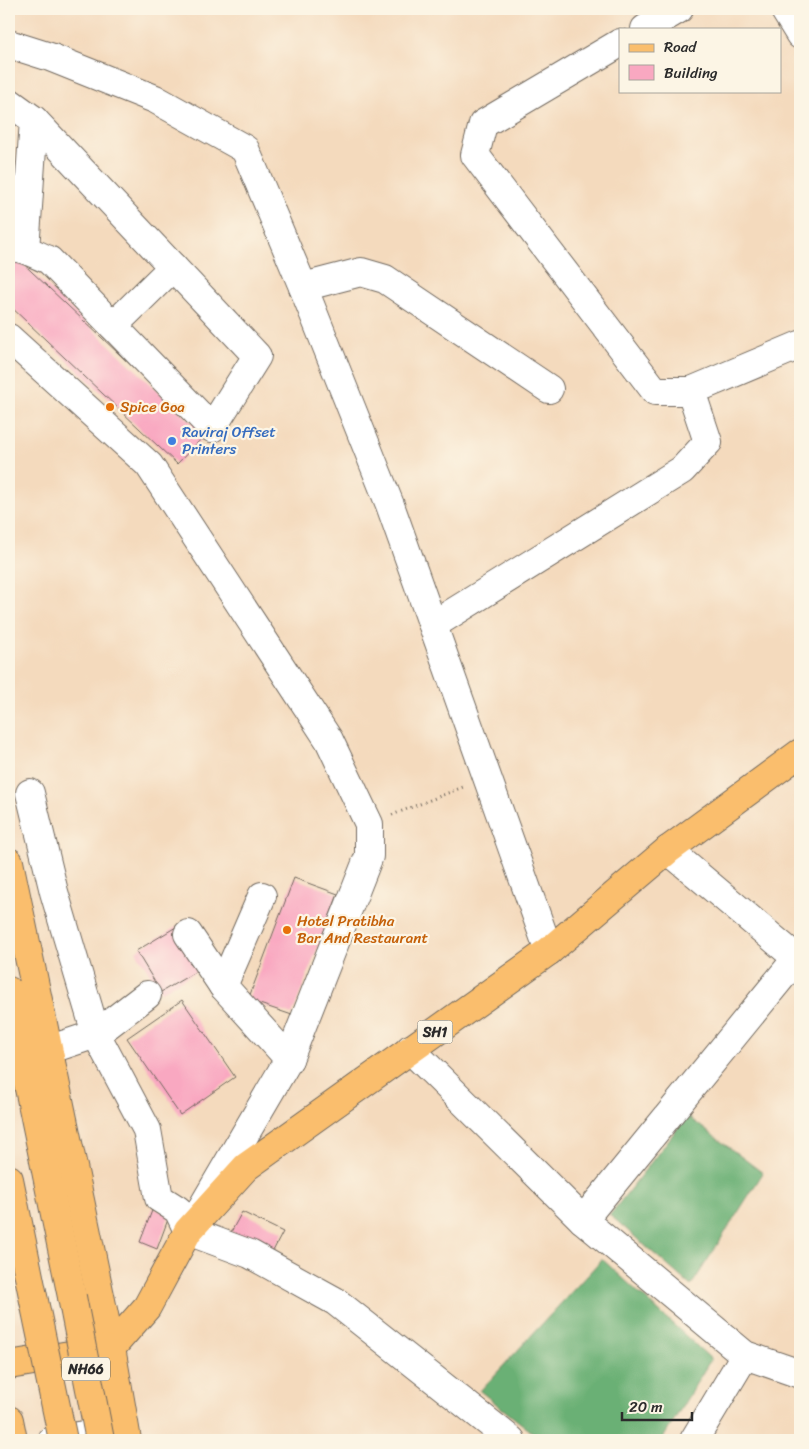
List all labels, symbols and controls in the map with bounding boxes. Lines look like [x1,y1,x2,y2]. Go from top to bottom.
legend [619,28,782,92]
text: Road [664,34,697,60]
text: Building [664,60,718,86]
place label: Spice Goa [120,394,185,420]
marker: Spice Goa [104,401,116,413]
place label: Raviraj Offset Printers [182,419,276,462]
marker: Raviraj Offset Printers [166,435,178,447]
place label: Hotel Pratibha Bar And Restaurant [297,908,428,951]
marker: Hotel Pratibha Bar And Restaurant [281,924,293,936]
road number: SH1 [418,1020,452,1044]
road number: NH66 [62,1358,110,1380]
scale bar [622,1389,692,1421]
text: 20 m [629,1394,663,1420]

